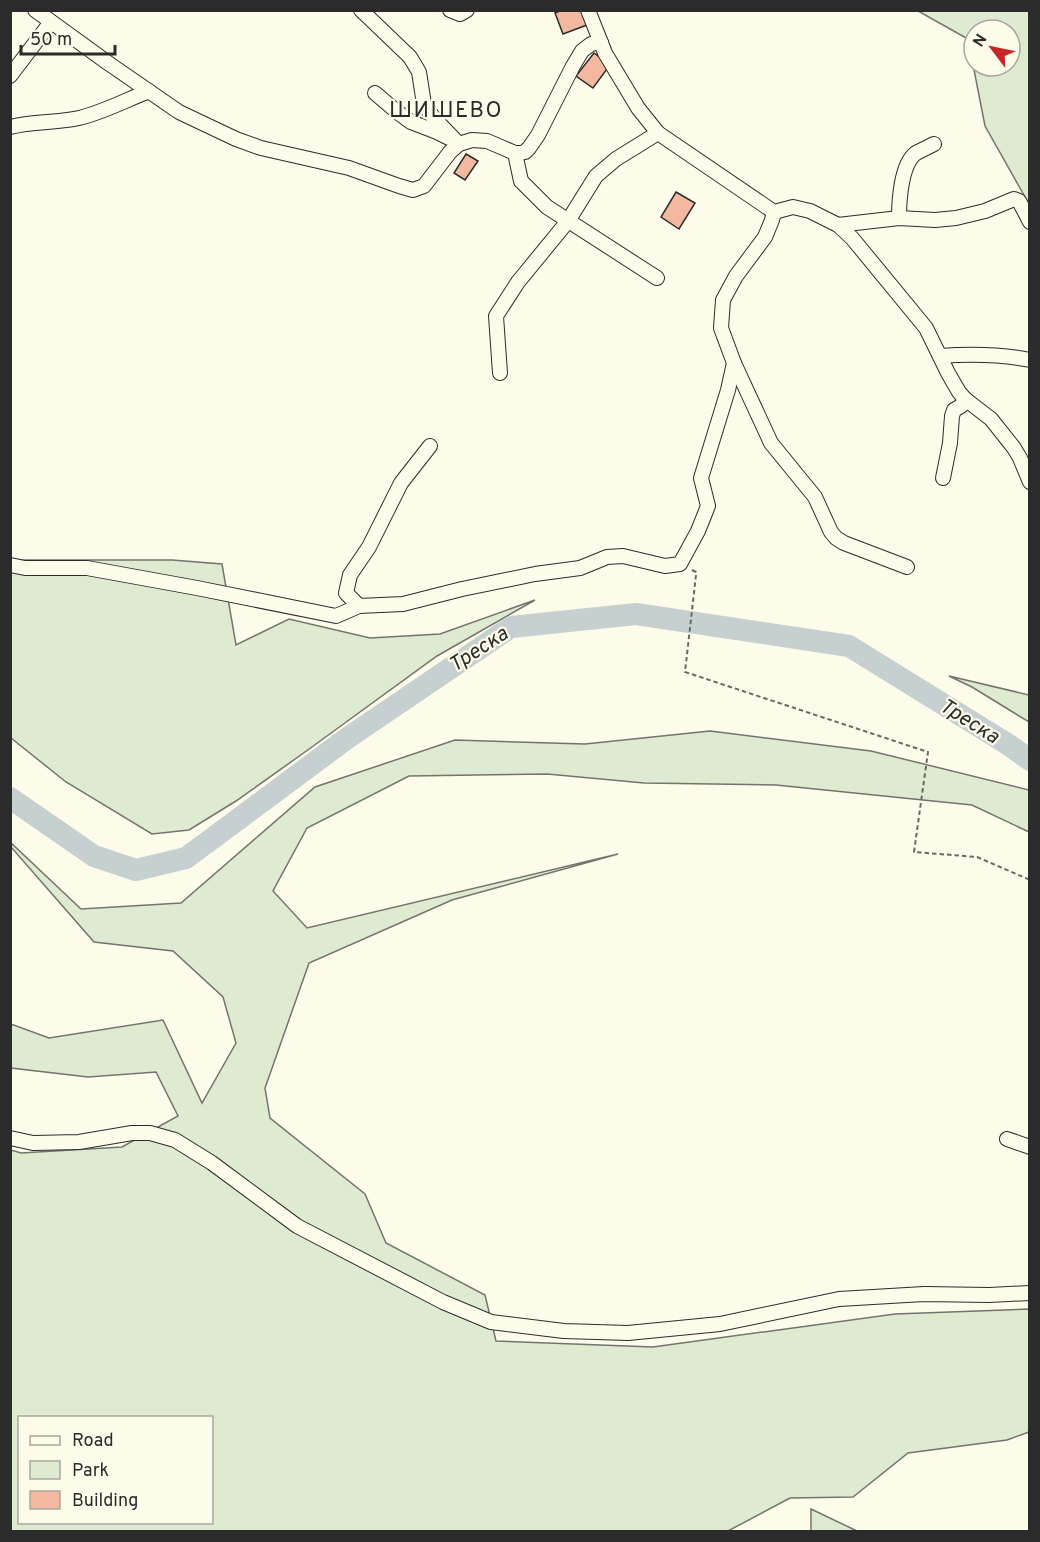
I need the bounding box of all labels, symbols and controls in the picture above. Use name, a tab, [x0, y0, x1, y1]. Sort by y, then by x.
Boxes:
scale bar	[21, 18, 116, 56]
north arrow	[962, 18, 1022, 78]
text: 50 m	[30, 29, 72, 52]
text: N	[969, 31, 993, 51]
district label: ШИШЕВО	[389, 98, 503, 125]
water label: Треска	[444, 621, 514, 679]
water label: Треска	[934, 693, 1004, 751]
legend	[18, 1416, 213, 1524]
text: Road	[72, 1430, 114, 1453]
text: Park	[72, 1460, 109, 1483]
text: Building	[72, 1490, 138, 1513]

